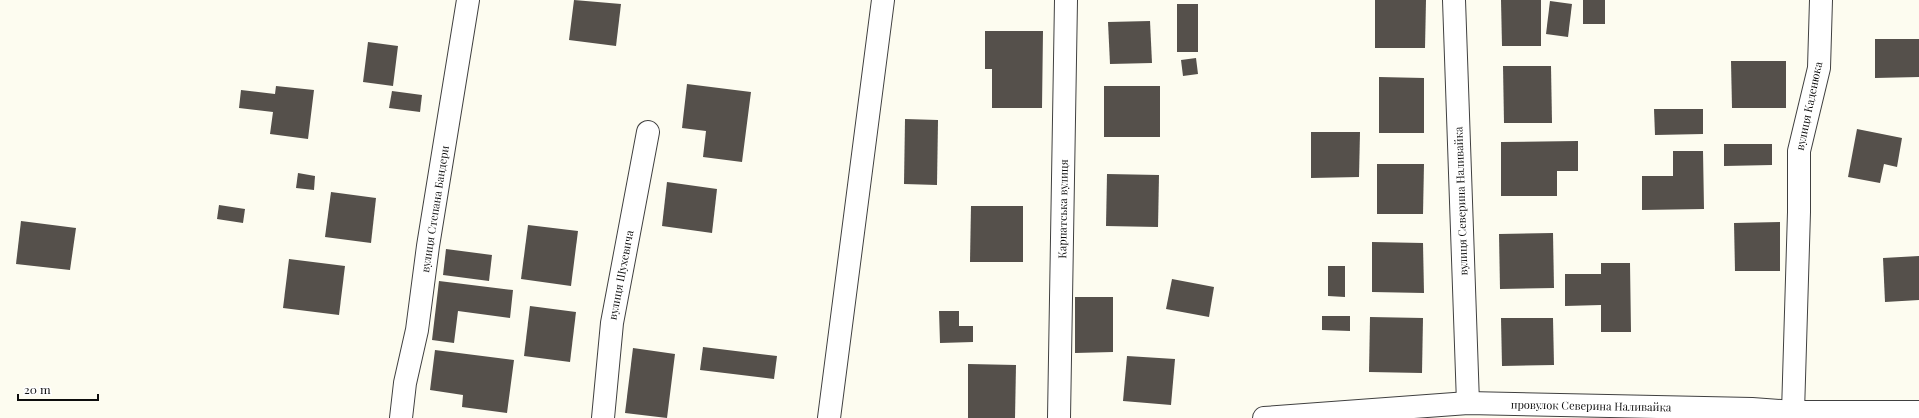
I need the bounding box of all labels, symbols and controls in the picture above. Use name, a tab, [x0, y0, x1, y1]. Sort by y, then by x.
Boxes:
street label: вулиця Каденюка	[1792, 60, 1825, 152]
street label: вулиця Северина Наливайка	[1450, 126, 1471, 276]
street label: вулиця Степана Бандери	[417, 144, 452, 274]
street label: Карпатська вулиця	[1054, 159, 1071, 259]
street label: вулиця Шухевича	[604, 228, 637, 321]
scale bar	[18, 376, 98, 402]
text: 20 m	[24, 381, 51, 397]
street label: провулок Северина Наливайка	[1511, 397, 1672, 414]

